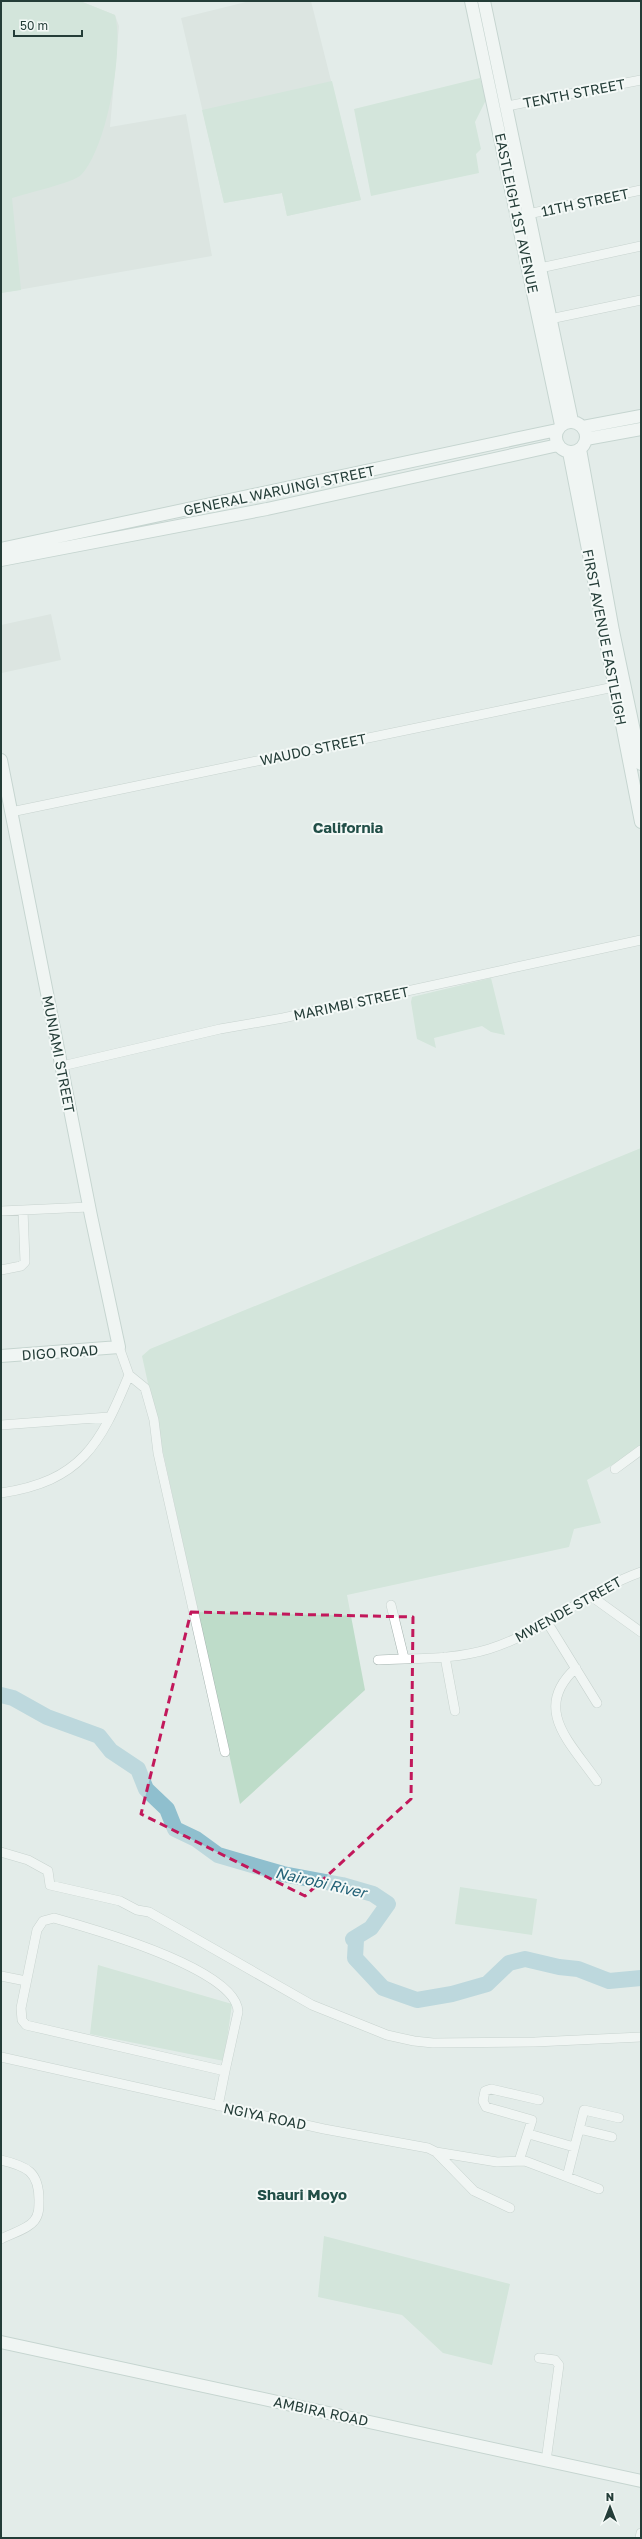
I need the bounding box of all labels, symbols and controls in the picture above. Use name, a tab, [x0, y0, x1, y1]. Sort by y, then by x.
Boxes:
scale bar	[14, 12, 82, 38]
text: 50 m	[20, 18, 48, 33]
street label: TENTH STREET	[522, 75, 627, 111]
street label: EASTLEIGH 1ST AVENUE	[492, 131, 542, 295]
street label: 11TH STREET	[540, 184, 631, 220]
street label: GENERAL WARUINGI STREET	[182, 461, 377, 519]
street label: FIRST AVENUE EASTLEIGH	[580, 548, 630, 726]
street label: WAUDO STREET	[258, 729, 368, 769]
district label: California	[313, 818, 384, 836]
street label: MARIMBI STREET	[292, 982, 411, 1024]
street label: MUNIAMI STREET	[39, 994, 79, 1115]
street label: DIGO ROAD	[21, 1341, 99, 1363]
street label: MWENDE STREET	[512, 1572, 625, 1645]
water label: Nairobi River	[274, 1863, 370, 1902]
street label: NGIYA ROAD	[222, 2099, 308, 2133]
district label: Shauri Moyo	[257, 2185, 347, 2203]
street label: AMBIRA ROAD	[272, 2393, 370, 2429]
north arrow	[590, 2487, 630, 2527]
text: N	[606, 2490, 614, 2503]

